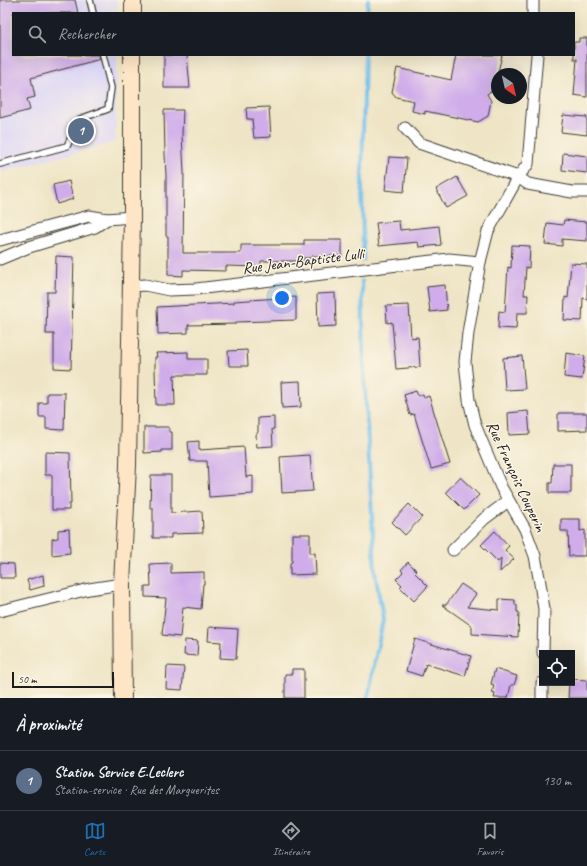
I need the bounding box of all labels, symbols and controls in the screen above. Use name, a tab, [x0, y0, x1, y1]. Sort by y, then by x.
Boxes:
search box	[12, 12, 575, 56]
icon: search	[26, 23, 48, 45]
text: Rechercher	[58, 25, 116, 44]
north arrow	[491, 68, 527, 104]
pin: 1	[68, 116, 94, 146]
street label: Rue Jean-Baptiste Lulli	[241, 243, 367, 278]
your location	[272, 288, 292, 308]
street label: Rue François Couperin	[482, 418, 551, 536]
map controls	[539, 650, 575, 686]
button: locate	[539, 650, 575, 686]
scale bar	[12, 670, 114, 689]
text: 50 m	[18, 672, 37, 686]
text: À proximité	[16, 714, 81, 735]
text: Station Service E.Leclerc	[54, 763, 183, 782]
text: 1	[26, 773, 32, 789]
text: 130 m	[543, 773, 571, 789]
text: Station-service · Rue des Marguerites	[54, 782, 219, 798]
tab: Carte	[84, 820, 106, 858]
tab: Itinéraire	[273, 820, 310, 858]
tab: Favoris	[477, 820, 503, 858]

